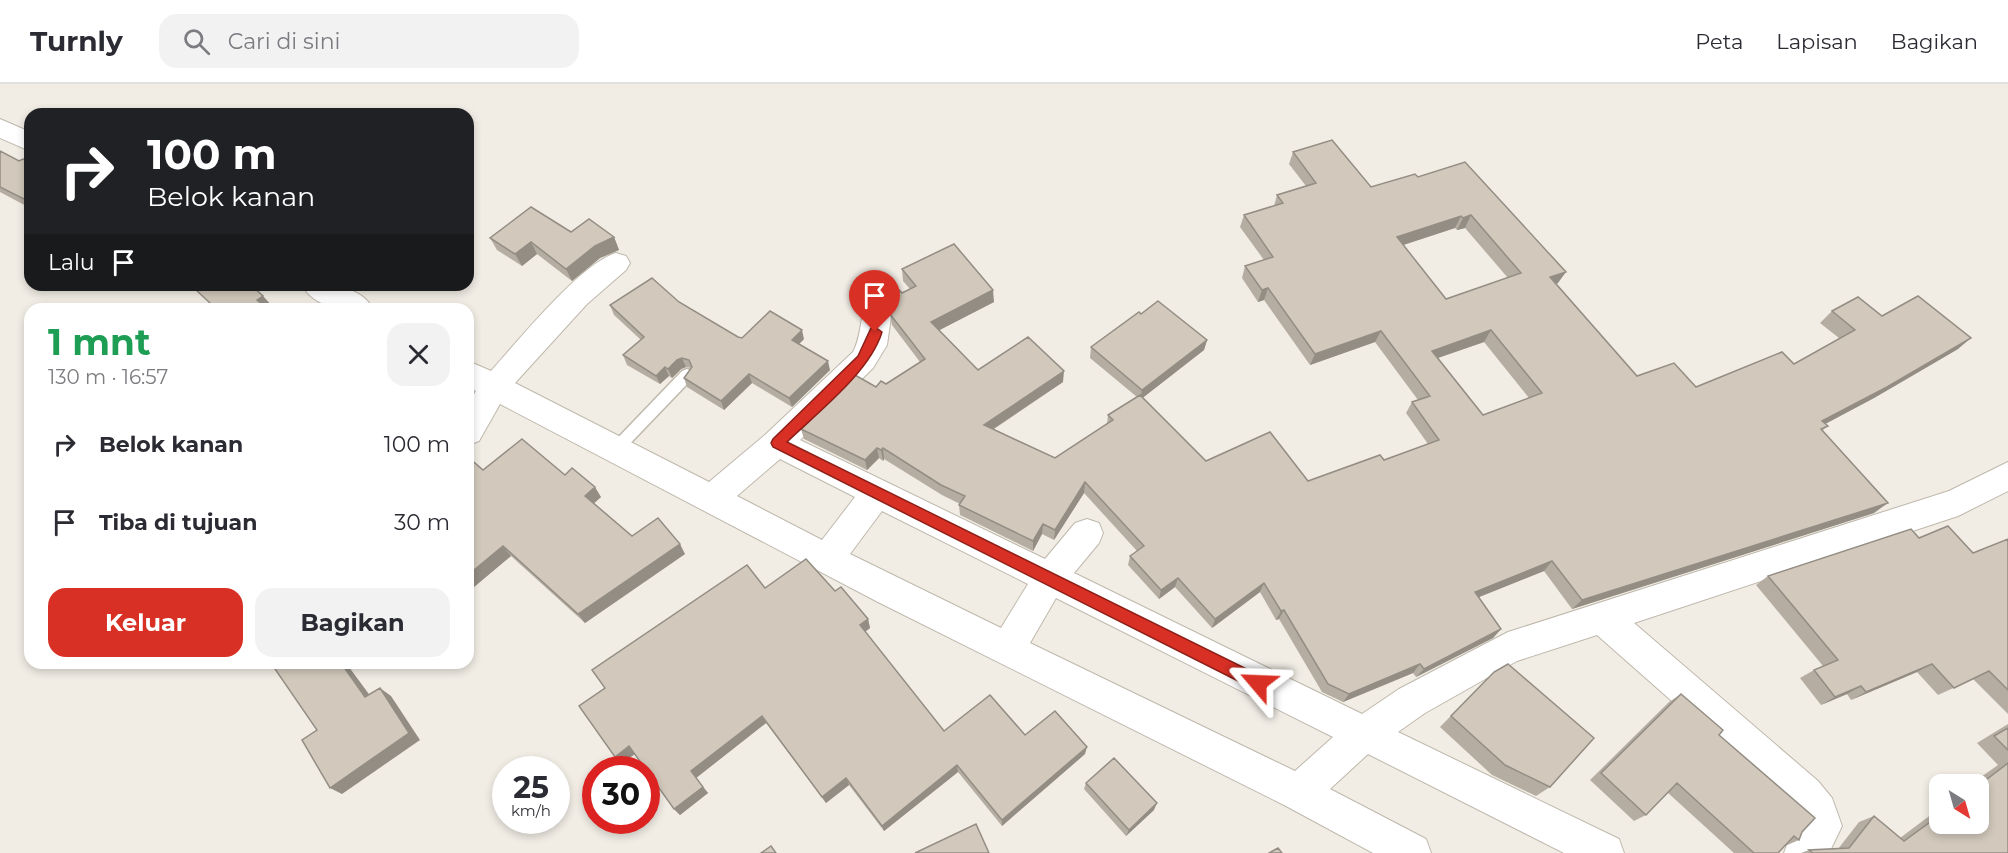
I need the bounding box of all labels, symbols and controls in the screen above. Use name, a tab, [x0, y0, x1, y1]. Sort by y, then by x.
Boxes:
search box	[159, 14, 579, 68]
text: Turnly	[30, 24, 123, 58]
icon: search	[180, 25, 213, 58]
text: Cari di sini	[228, 28, 341, 55]
text: Peta	[1695, 29, 1743, 54]
text: Lapisan	[1776, 29, 1858, 54]
text: Bagikan	[1891, 29, 1978, 54]
text: 100 m	[147, 128, 276, 180]
icon: right	[48, 132, 126, 210]
text: Belok kanan	[147, 180, 315, 213]
icon: arrive	[107, 246, 140, 279]
text: Lalu	[48, 249, 95, 276]
pin	[849, 270, 900, 332]
icon: arrive	[858, 279, 891, 312]
text: 1 mnt	[48, 320, 151, 364]
button: close	[387, 323, 450, 386]
text: 130 m · 16:57	[48, 365, 168, 389]
icon: right	[48, 428, 81, 461]
text: Belok kanan	[99, 431, 243, 458]
text: 100 m	[384, 431, 450, 458]
icon: arrive	[48, 506, 81, 539]
text: Tiba di tujuan	[99, 509, 257, 536]
text: 30 m	[394, 509, 450, 536]
button: Keluar	[48, 588, 243, 657]
button: Bagikan	[255, 588, 450, 657]
position arrow	[1226, 651, 1290, 715]
speed limit sign: 30	[582, 756, 660, 834]
text: 25	[513, 769, 549, 806]
north arrow	[1929, 774, 1989, 834]
map controls	[1929, 774, 1989, 834]
text: km/h	[511, 801, 551, 820]

